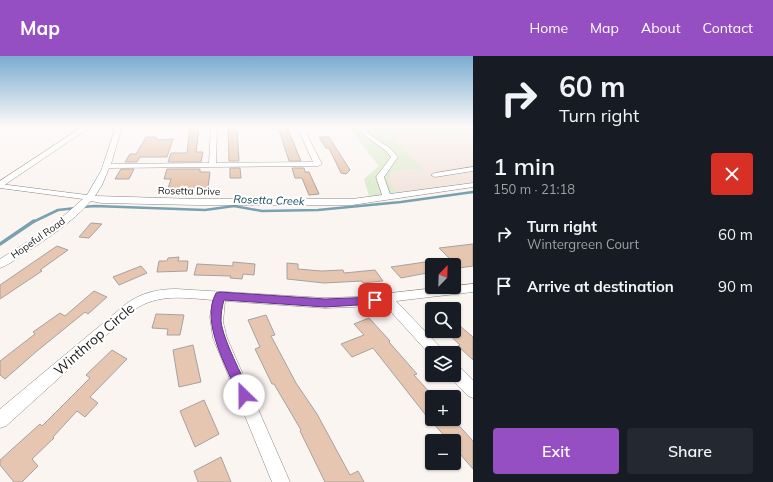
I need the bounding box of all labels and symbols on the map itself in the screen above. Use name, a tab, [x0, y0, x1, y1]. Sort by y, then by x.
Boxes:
street label: Rosetta Drive	[158, 184, 220, 198]
water label: Rosetta Creek	[233, 192, 305, 208]
street label: Hopeful Road	[8, 214, 68, 262]
north arrow	[425, 258, 461, 294]
pin	[358, 283, 392, 317]
street label: Winthrop Circle	[50, 299, 138, 379]
position arrow	[223, 374, 265, 416]

